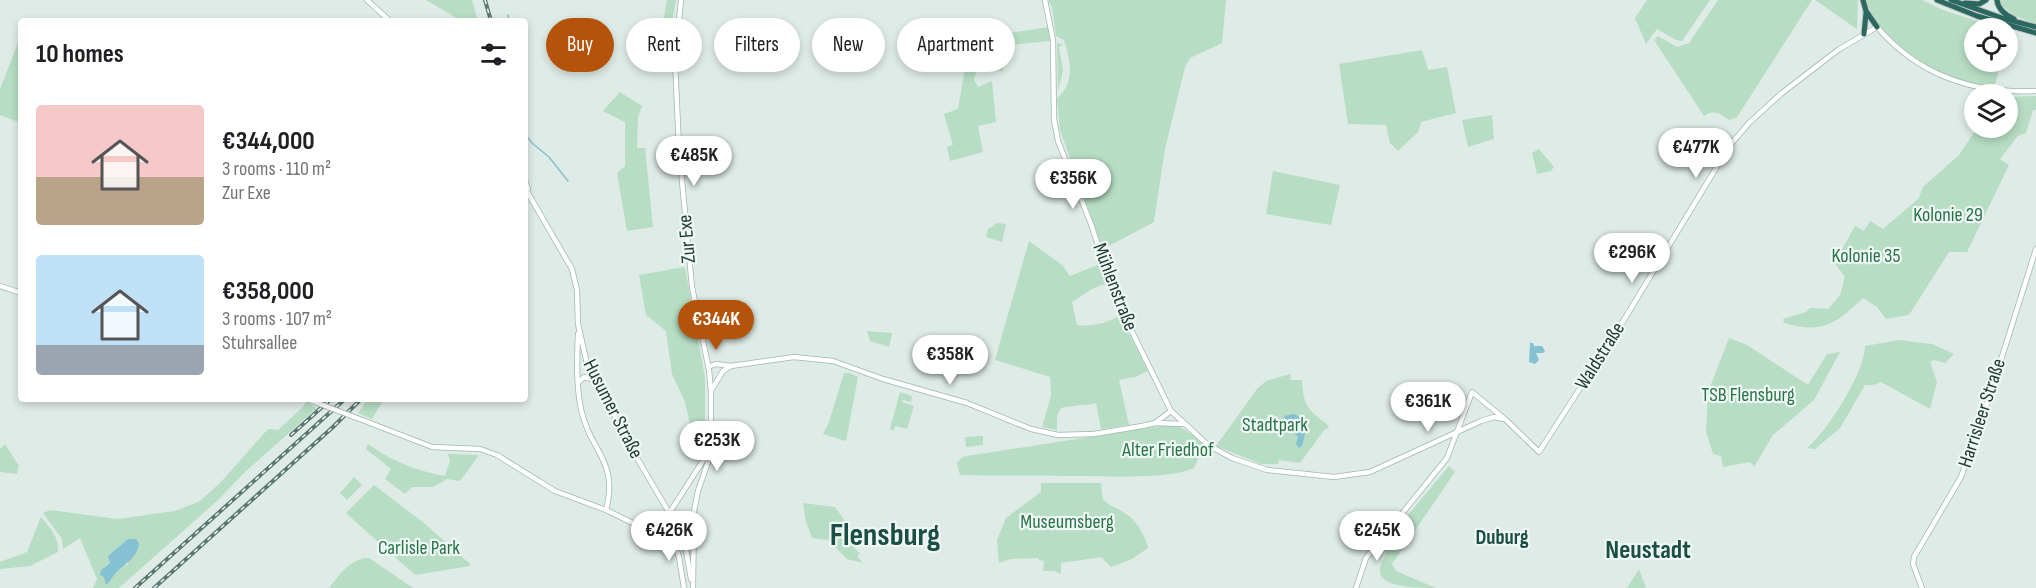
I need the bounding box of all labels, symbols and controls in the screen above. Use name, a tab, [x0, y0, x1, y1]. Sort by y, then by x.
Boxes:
chip: Buy	[546, 18, 614, 72]
chip: Rent	[626, 18, 702, 72]
chip: Filters	[714, 18, 800, 72]
chip: New	[812, 18, 885, 72]
chip: Apartment	[897, 18, 1015, 72]
map controls	[1964, 18, 2018, 138]
button: locate	[1964, 18, 2018, 72]
icon: filters	[477, 38, 510, 71]
text: 10 homes	[36, 39, 124, 70]
button: layers	[1964, 84, 2018, 138]
text: €344,000	[222, 126, 315, 157]
pin: €477K	[1654, 128, 1738, 179]
icon: home	[84, 129, 156, 201]
text: €477K	[1672, 135, 1720, 159]
pin: €485K	[652, 136, 736, 187]
text: €485K	[670, 143, 718, 167]
text: 3 rooms · 110 m²	[222, 157, 331, 181]
pin: €356K	[1031, 159, 1115, 210]
text: €356K	[1049, 166, 1097, 190]
text: Zur Exe	[222, 181, 271, 205]
park label: Kolonie 29	[1913, 203, 1983, 227]
street label: Zur Exe	[673, 214, 701, 264]
pin: €296K	[1590, 233, 1674, 284]
street label: Mühlenstraße	[1087, 240, 1143, 334]
text: €296K	[1608, 240, 1656, 264]
park label: Kolonie 35	[1832, 244, 1900, 268]
text: €358,000	[222, 276, 314, 307]
icon: home	[84, 279, 156, 351]
pin: €344K	[674, 300, 758, 351]
text: 3 rooms · 107 m²	[222, 307, 332, 331]
text: €344K	[692, 307, 740, 331]
street label: Waldstraße	[1570, 318, 1630, 394]
text: Stuhrsallee	[222, 331, 297, 355]
pin: €358K	[908, 335, 992, 386]
text: €358K	[926, 342, 974, 366]
street label: Husumer Straße	[578, 355, 648, 463]
street label: Harrisleer Straße	[1953, 355, 2011, 471]
pin: €361K	[1386, 382, 1470, 433]
park label: TSB Flensburg	[1701, 383, 1795, 407]
text: €361K	[1405, 389, 1451, 413]
park label: Stadtpark	[1242, 413, 1308, 437]
pin: €253K	[675, 421, 759, 472]
text: €253K	[694, 428, 740, 452]
park label: Alter Friedhof	[1121, 438, 1214, 462]
park label: Museumsberg	[1020, 510, 1114, 534]
pin: €426K	[627, 511, 711, 562]
pin: €245K	[1335, 511, 1419, 562]
district label: Flensburg	[830, 516, 940, 555]
text: €426K	[645, 518, 693, 542]
text: €245K	[1353, 518, 1401, 542]
district label: Duburg	[1475, 525, 1529, 550]
district label: Neustadt	[1605, 535, 1691, 566]
park label: Carlisle Park	[378, 536, 460, 560]

